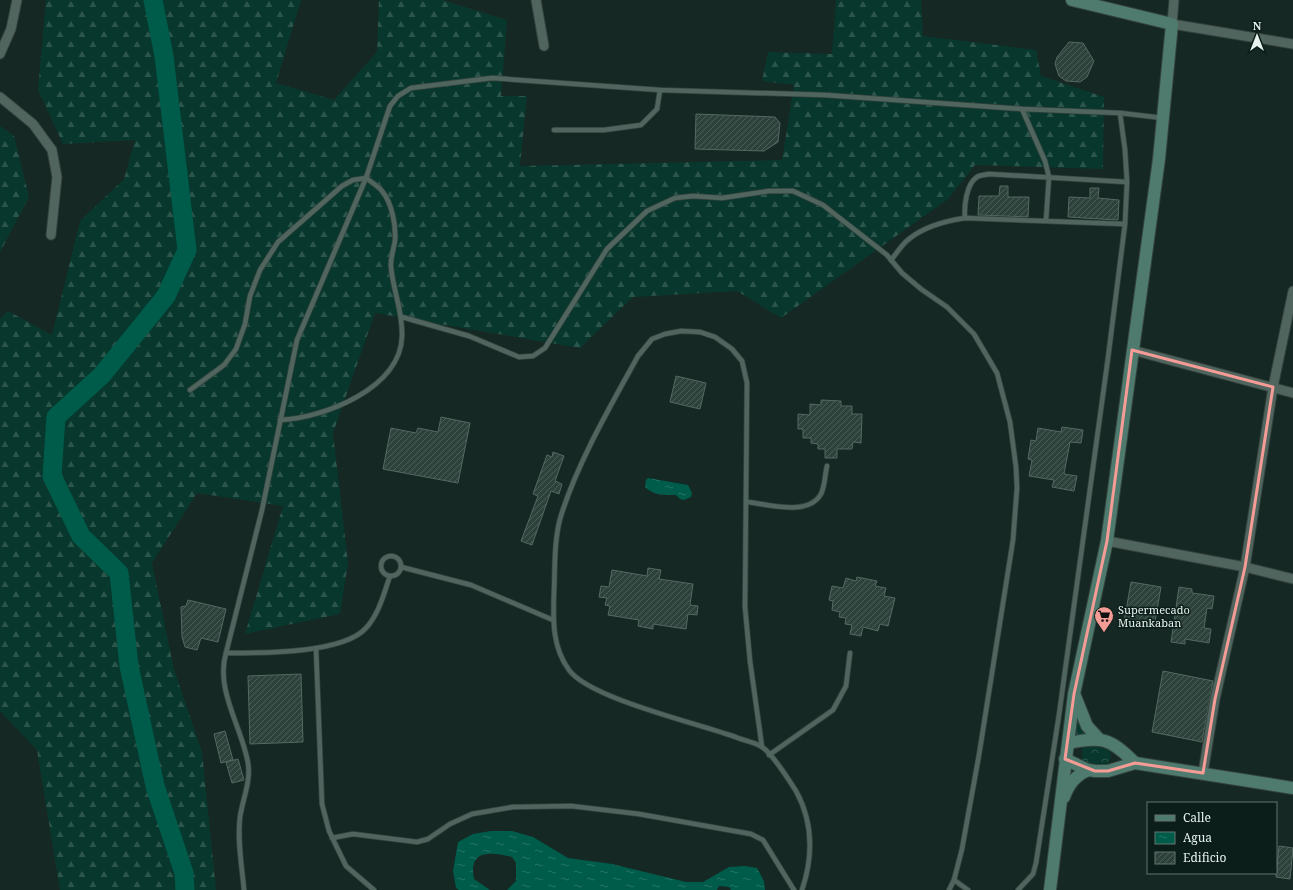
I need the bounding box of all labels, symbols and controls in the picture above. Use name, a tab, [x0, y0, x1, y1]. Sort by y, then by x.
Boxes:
north arrow	[1237, 16, 1277, 56]
text: N	[1253, 18, 1262, 33]
place label: Supermecado Muankaban	[1118, 602, 1190, 630]
supermarket icon: Supermecado Muankaban	[1093, 605, 1115, 633]
legend	[1147, 802, 1277, 874]
text: Calle	[1183, 809, 1211, 826]
text: Agua	[1183, 829, 1212, 846]
text: Edificio	[1183, 849, 1226, 866]

